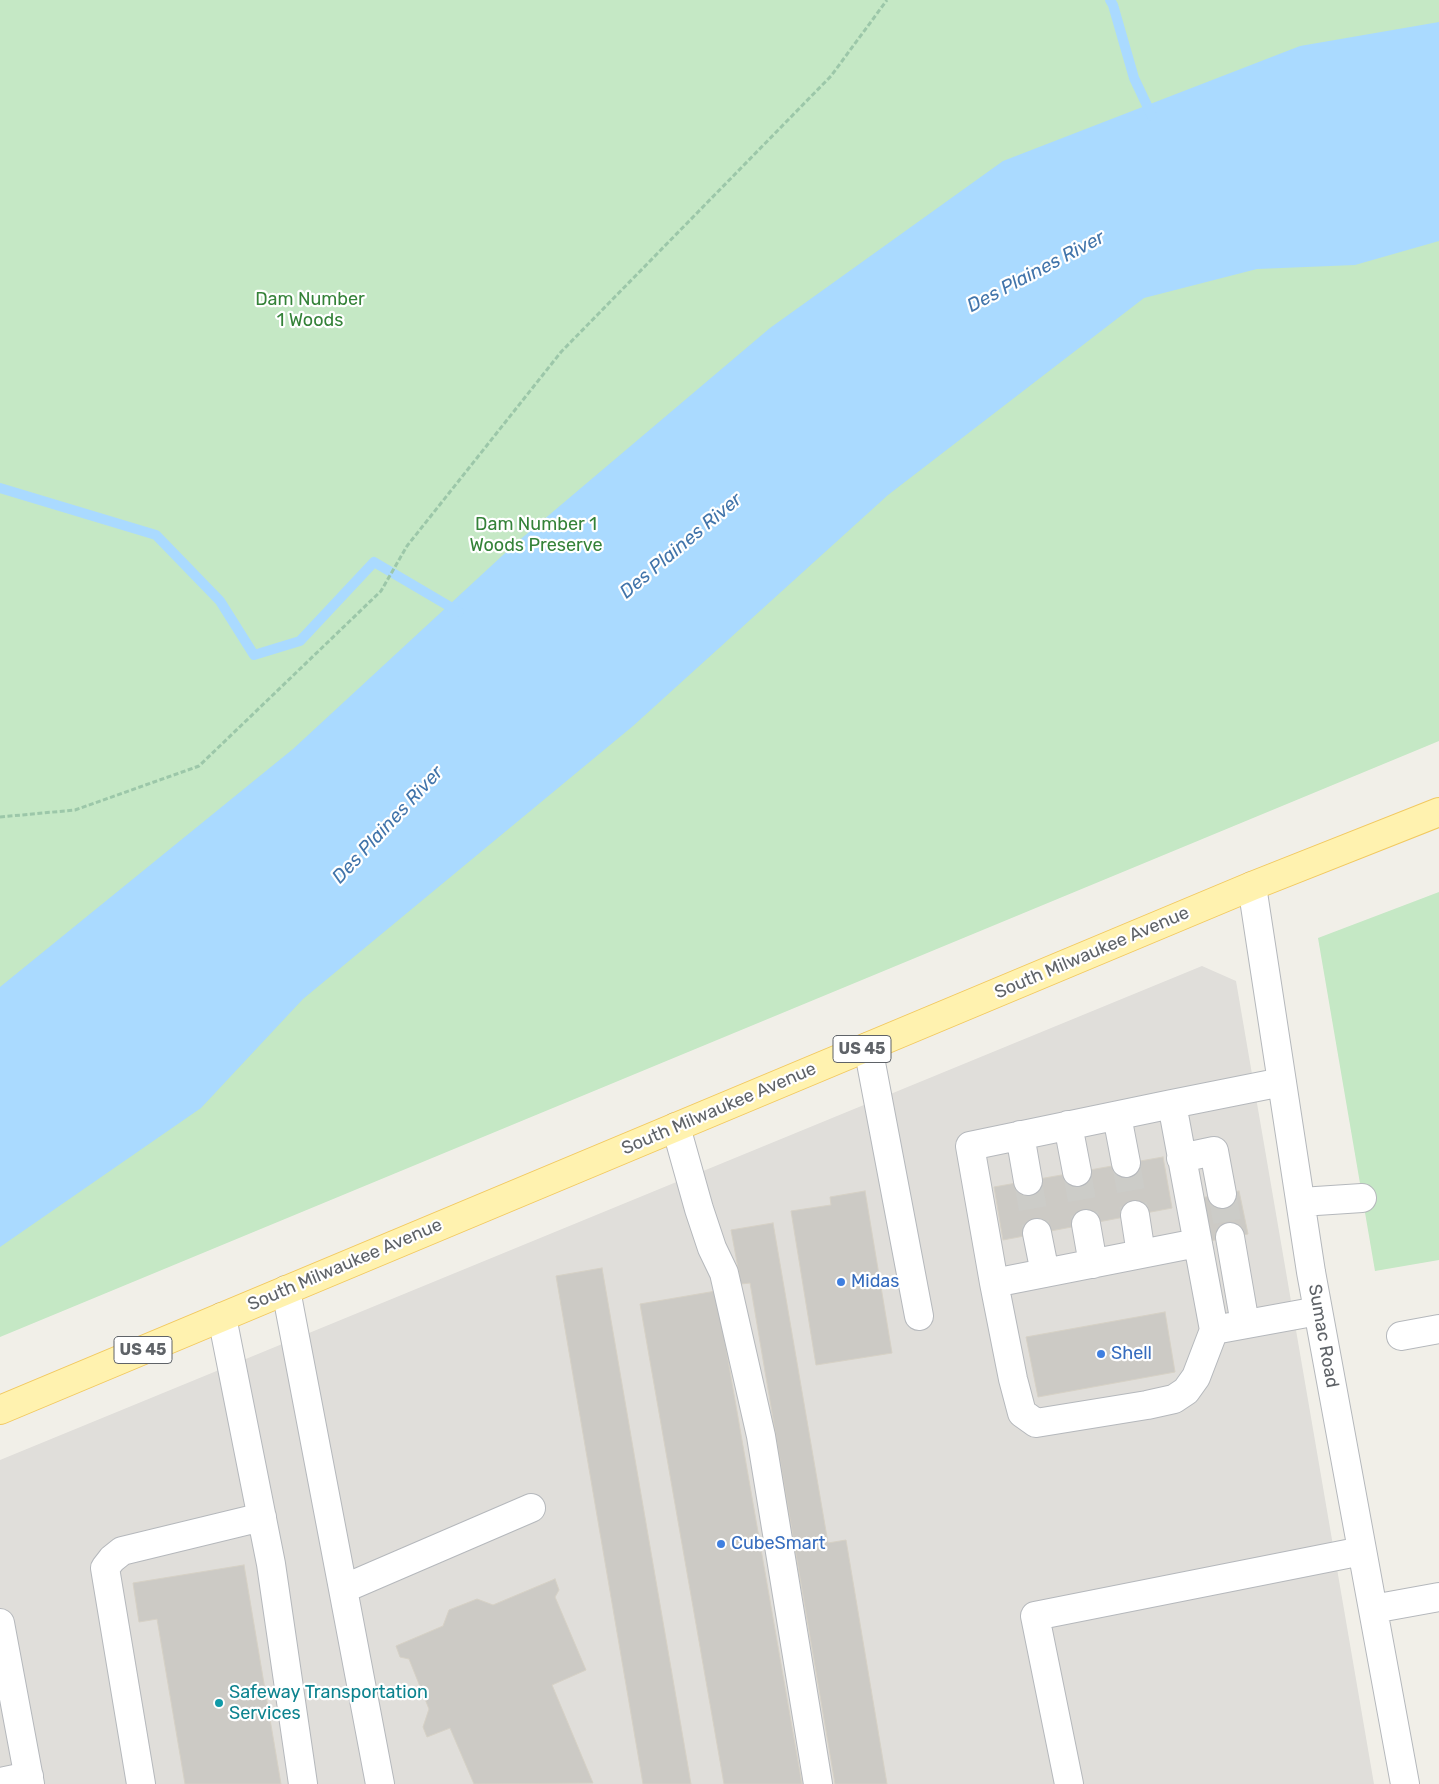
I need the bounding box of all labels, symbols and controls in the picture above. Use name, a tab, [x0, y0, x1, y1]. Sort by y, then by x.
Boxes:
water label: Des Plaines River	[963, 226, 1109, 318]
park label: Dam Number 1 Woods	[255, 289, 365, 332]
water label: Des Plaines River	[615, 488, 747, 604]
park label: Dam Number 1 Woods Preserve	[469, 514, 603, 556]
water label: Des Plaines River	[328, 762, 448, 888]
street label: South Milwaukee Avenue	[991, 902, 1193, 1004]
road number: US 45	[833, 1036, 891, 1062]
street label: South Milwaukee Avenue	[618, 1058, 820, 1160]
street label: South Milwaukee Avenue	[244, 1214, 446, 1316]
place label: Midas	[851, 1271, 899, 1293]
marker: Midas	[835, 1276, 847, 1288]
street label: Sumac Road	[1303, 1282, 1343, 1390]
road number: US 45	[114, 1336, 172, 1364]
place label: Shell	[1111, 1343, 1152, 1365]
marker: Shell	[1095, 1348, 1107, 1360]
place label: CubeSmart	[731, 1533, 826, 1555]
marker: CubeSmart	[715, 1538, 727, 1550]
place label: Safeway Transportation Services	[229, 1682, 428, 1725]
marker: Safeway Transportation Services	[213, 1697, 225, 1709]

